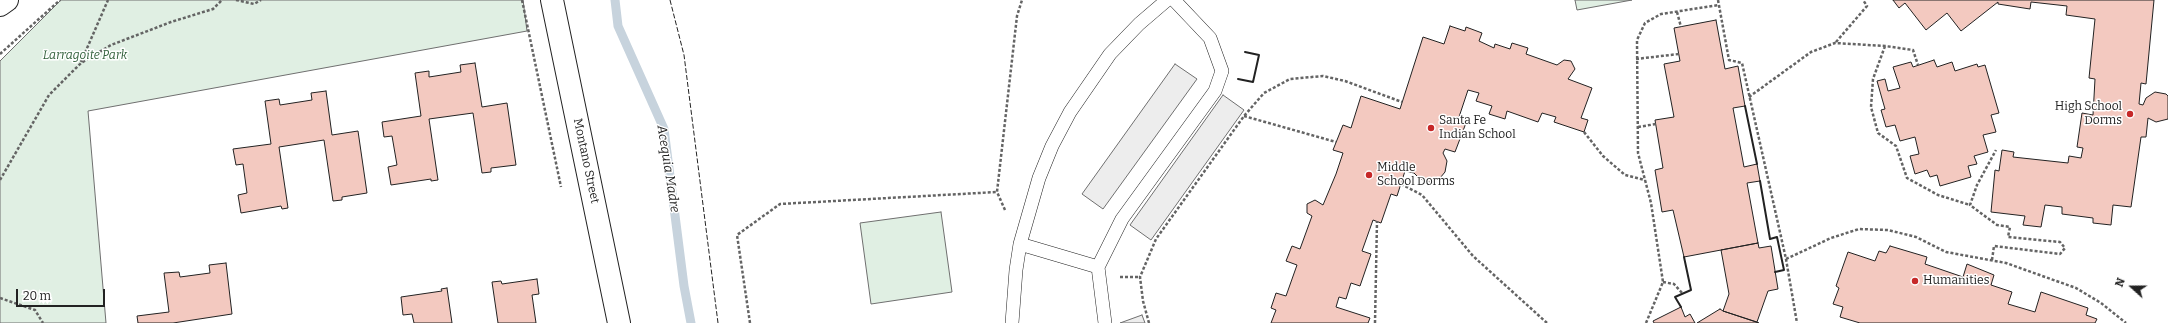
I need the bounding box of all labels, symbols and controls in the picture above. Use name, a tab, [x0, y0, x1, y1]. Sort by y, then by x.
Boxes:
park label: Larragoite Park	[43, 49, 127, 63]
place label: High School Dorms	[2055, 100, 2122, 128]
marker: High School Dorms	[2125, 109, 2135, 119]
place label: Santa Fe Indian School	[1439, 114, 1516, 142]
street label: Montano Street	[570, 117, 602, 205]
marker: Santa Fe Indian School	[1426, 123, 1436, 133]
water label: Acequia Madre	[653, 124, 683, 214]
place label: Middle School Dorms	[1377, 161, 1455, 189]
marker: Middle School Dorms	[1364, 170, 1374, 180]
north arrow	[2112, 267, 2152, 307]
place label: Humanities	[1923, 274, 1989, 288]
marker: Humanities	[1910, 276, 1920, 286]
text: N	[2113, 276, 2128, 289]
scale bar	[18, 281, 107, 307]
text: 20 m	[23, 289, 51, 303]

